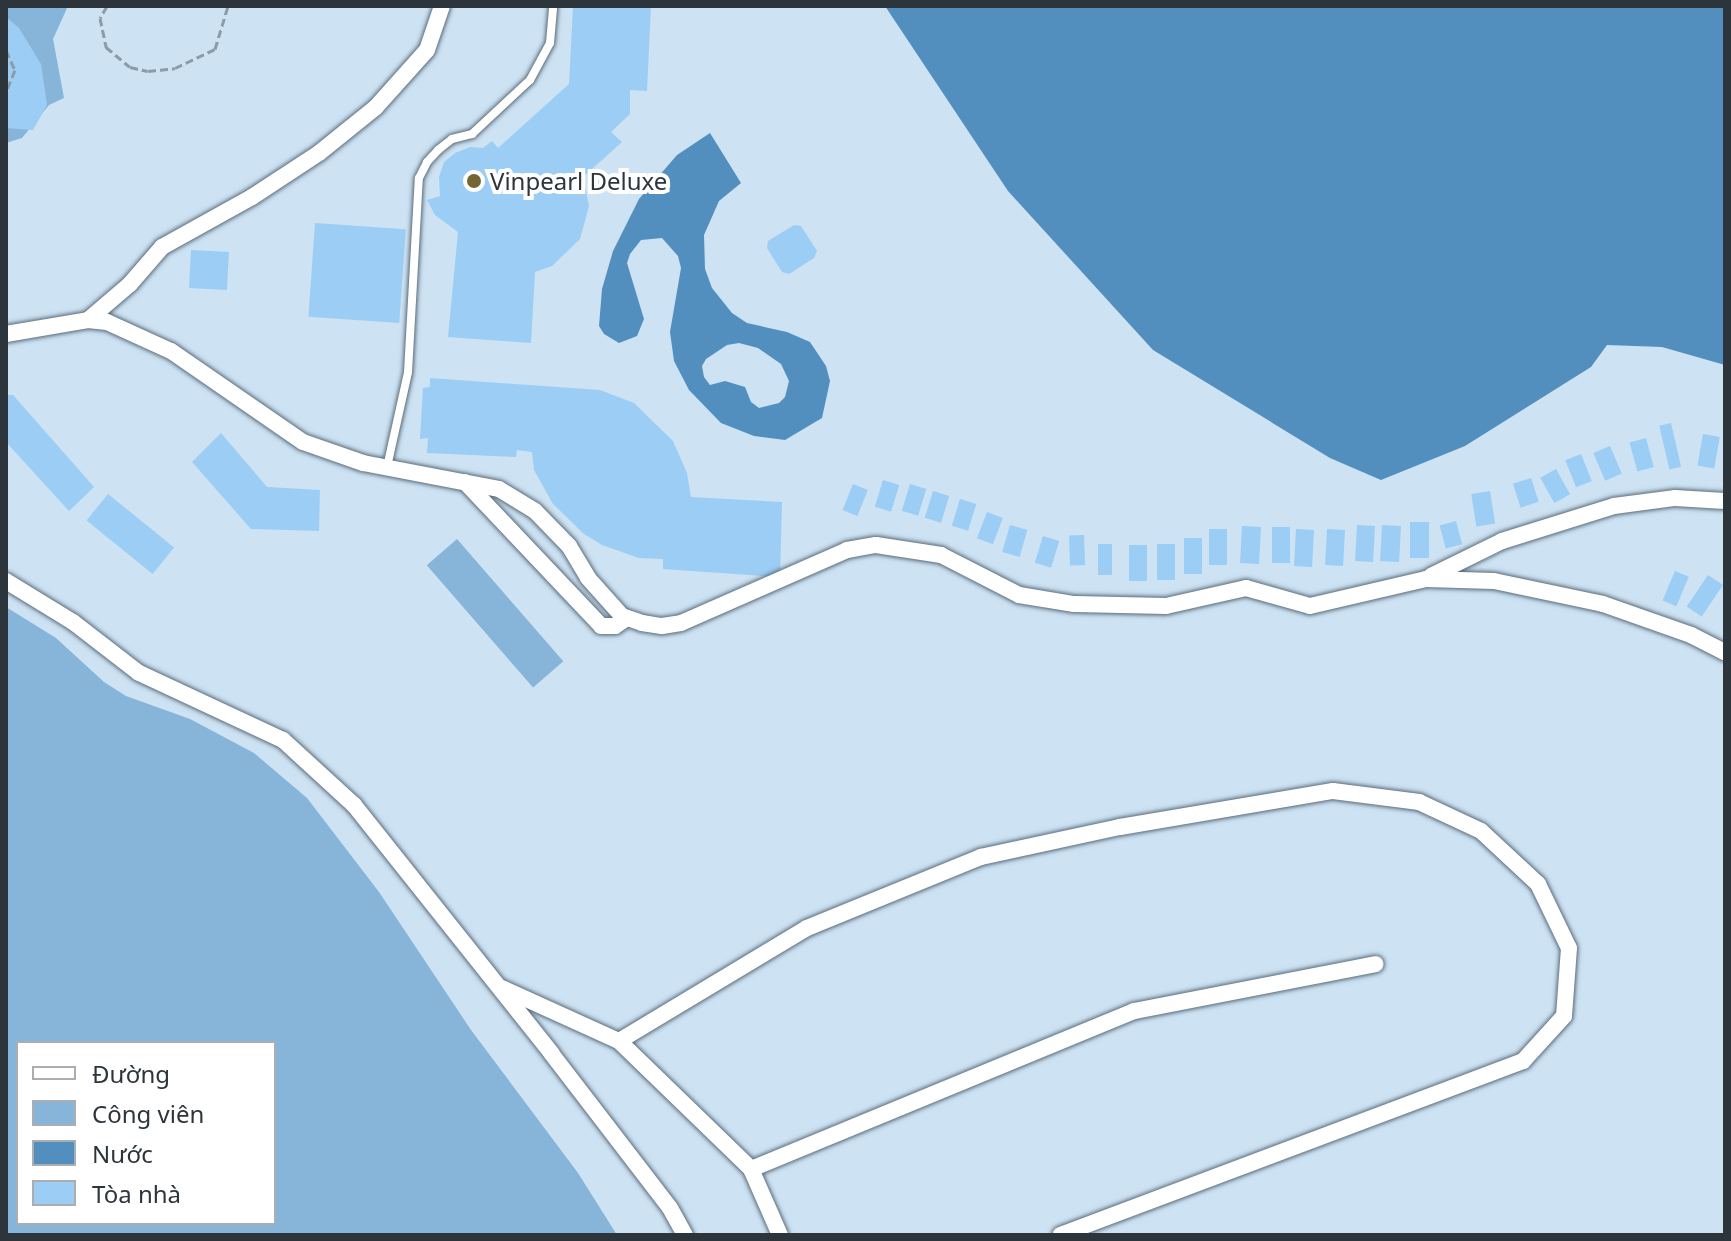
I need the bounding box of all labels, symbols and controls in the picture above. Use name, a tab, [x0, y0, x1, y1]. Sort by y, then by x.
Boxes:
place label: Vinpearl Deluxe	[490, 167, 667, 195]
marker: Vinpearl Deluxe	[465, 172, 483, 190]
legend	[16, 1041, 276, 1225]
text: Đường	[92, 1057, 170, 1090]
text: Công viên	[92, 1097, 204, 1130]
text: Nước	[92, 1137, 153, 1170]
text: Tòa nhà	[92, 1177, 181, 1210]

